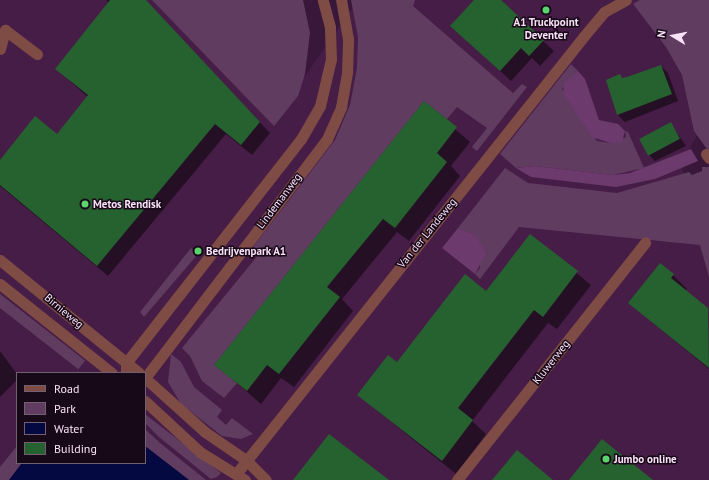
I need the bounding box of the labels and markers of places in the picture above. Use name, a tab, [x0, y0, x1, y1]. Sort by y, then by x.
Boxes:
marker: A1 Truckpoint Deventer	[541, 5, 551, 15]
place label: A1 Truckpoint Deventer	[513, 16, 579, 42]
place label: Metos Rendisk	[93, 197, 161, 211]
marker: Metos Rendisk	[80, 199, 90, 209]
place label: Bedrijvenpark A1	[206, 244, 287, 258]
marker: Bedrijvenpark A1	[193, 246, 203, 256]
place label: Jumbo online	[614, 452, 677, 466]
marker: Jumbo online	[601, 454, 611, 464]

